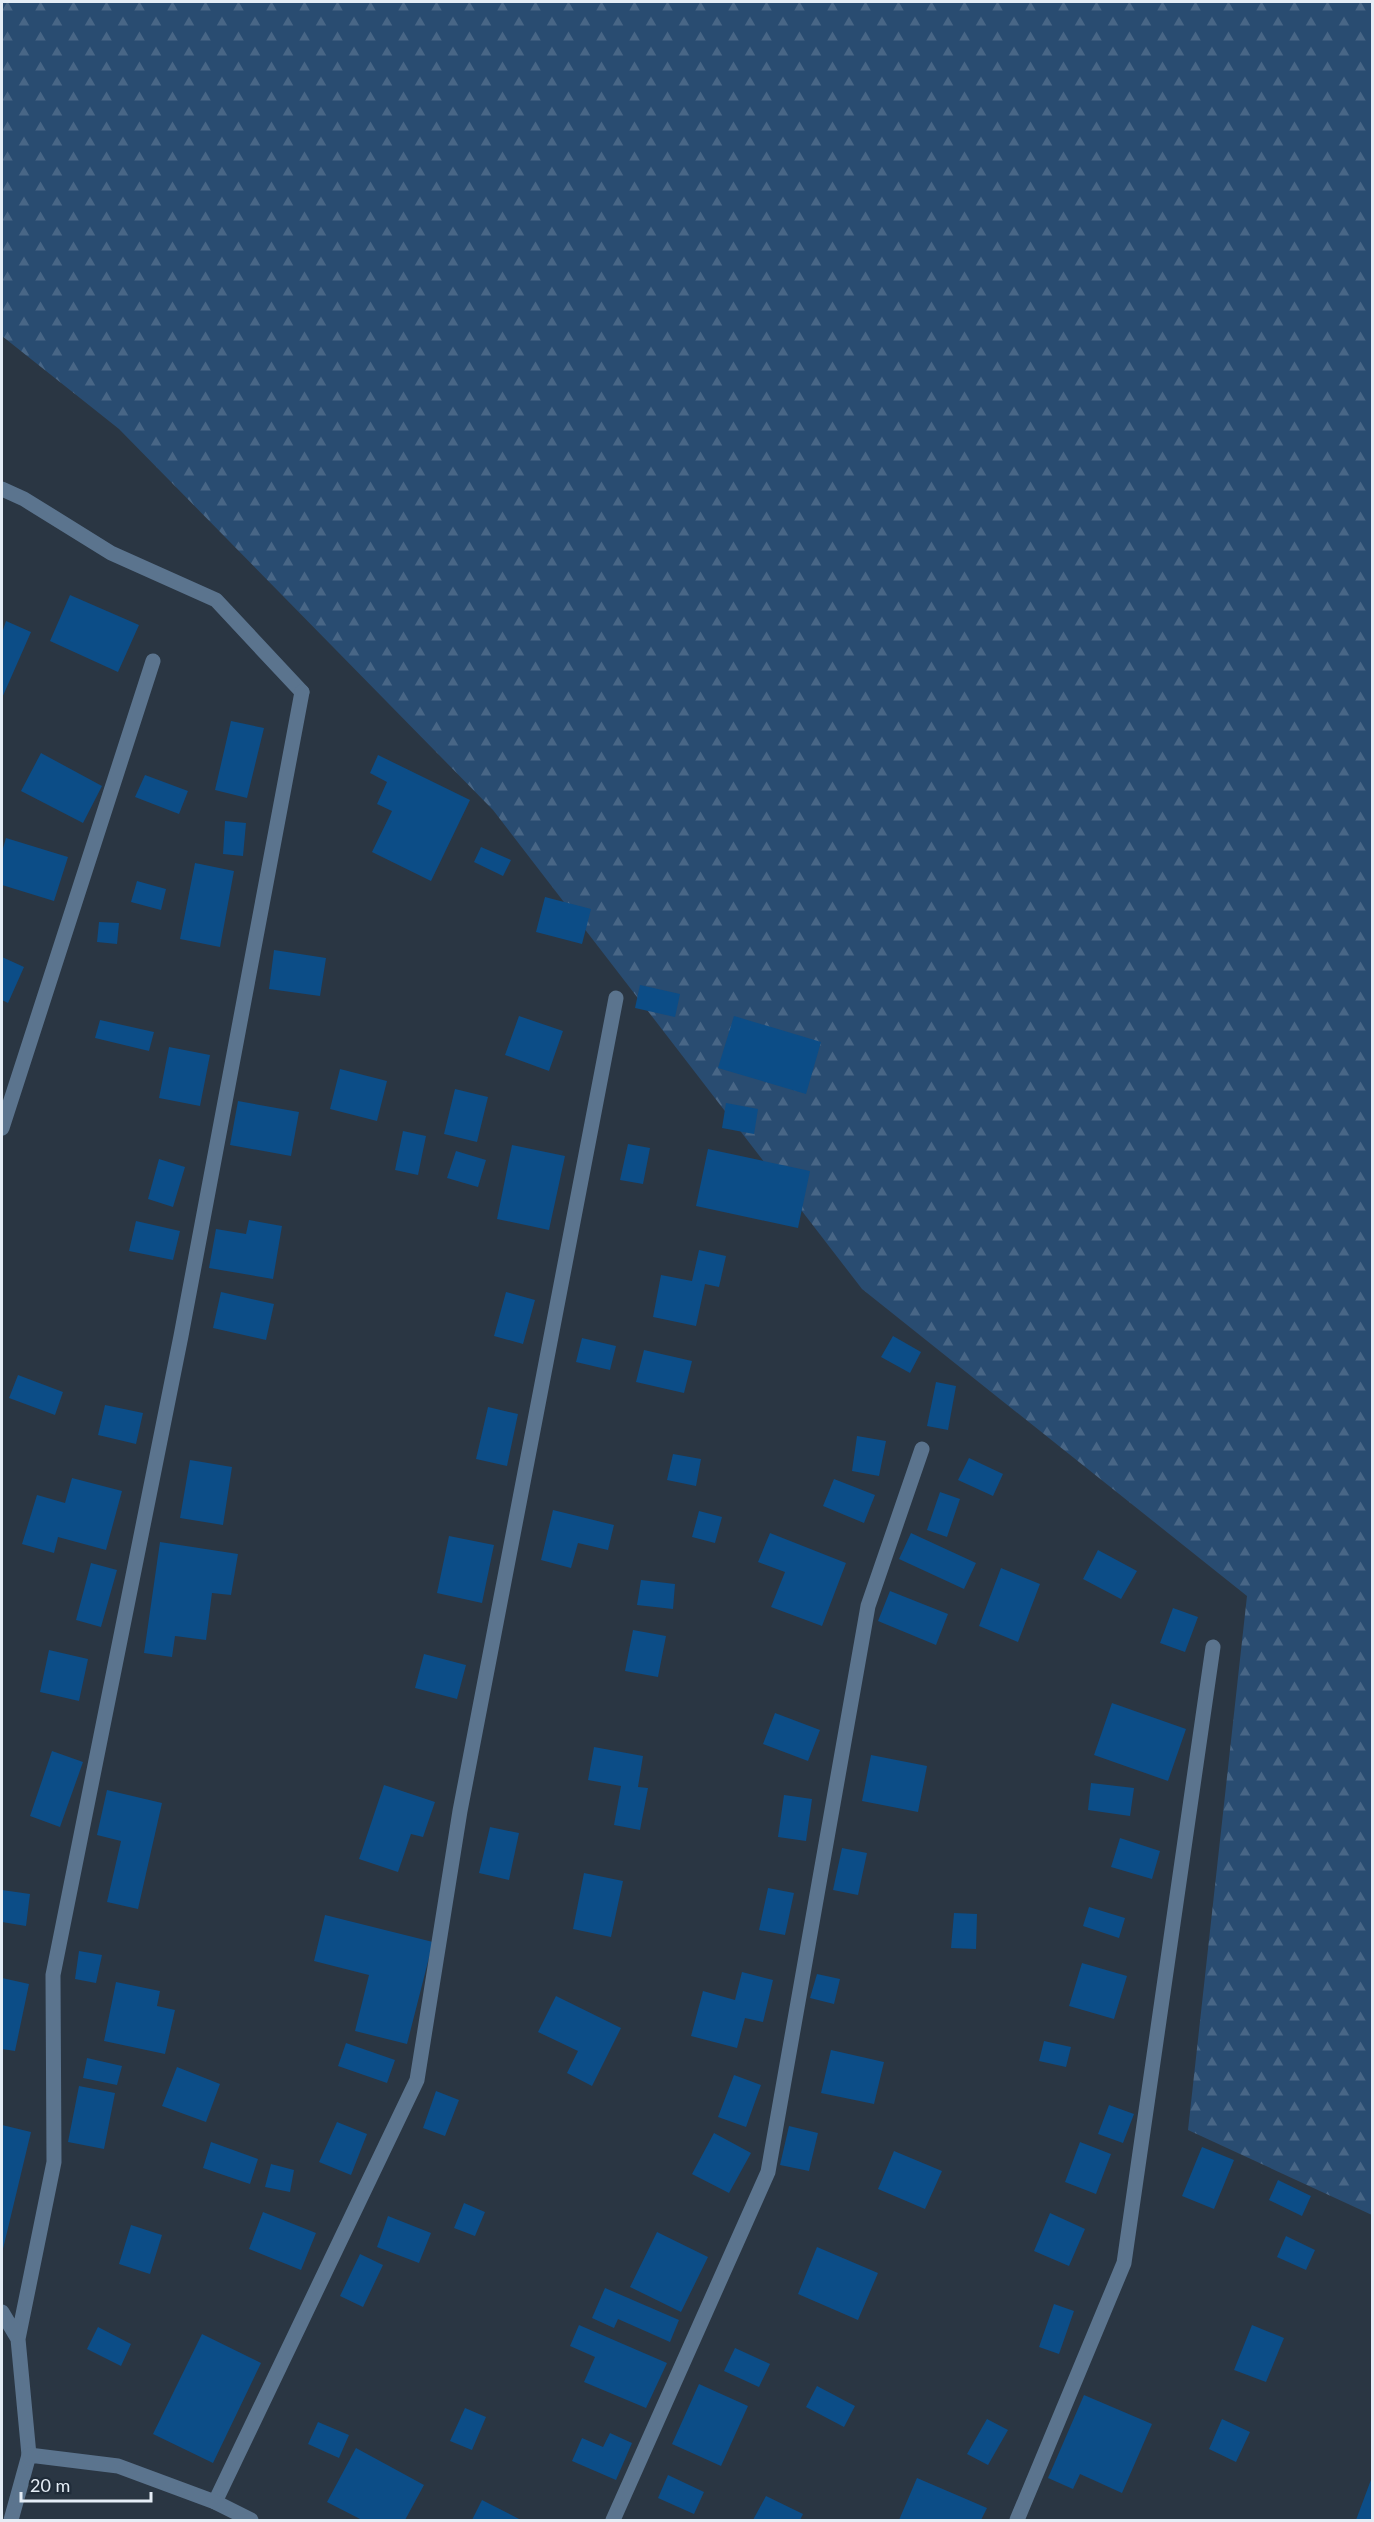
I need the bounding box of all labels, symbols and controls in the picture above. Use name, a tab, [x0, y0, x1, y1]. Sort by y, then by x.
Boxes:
scale bar	[21, 2465, 152, 2503]
text: 20 m	[30, 2474, 70, 2496]

